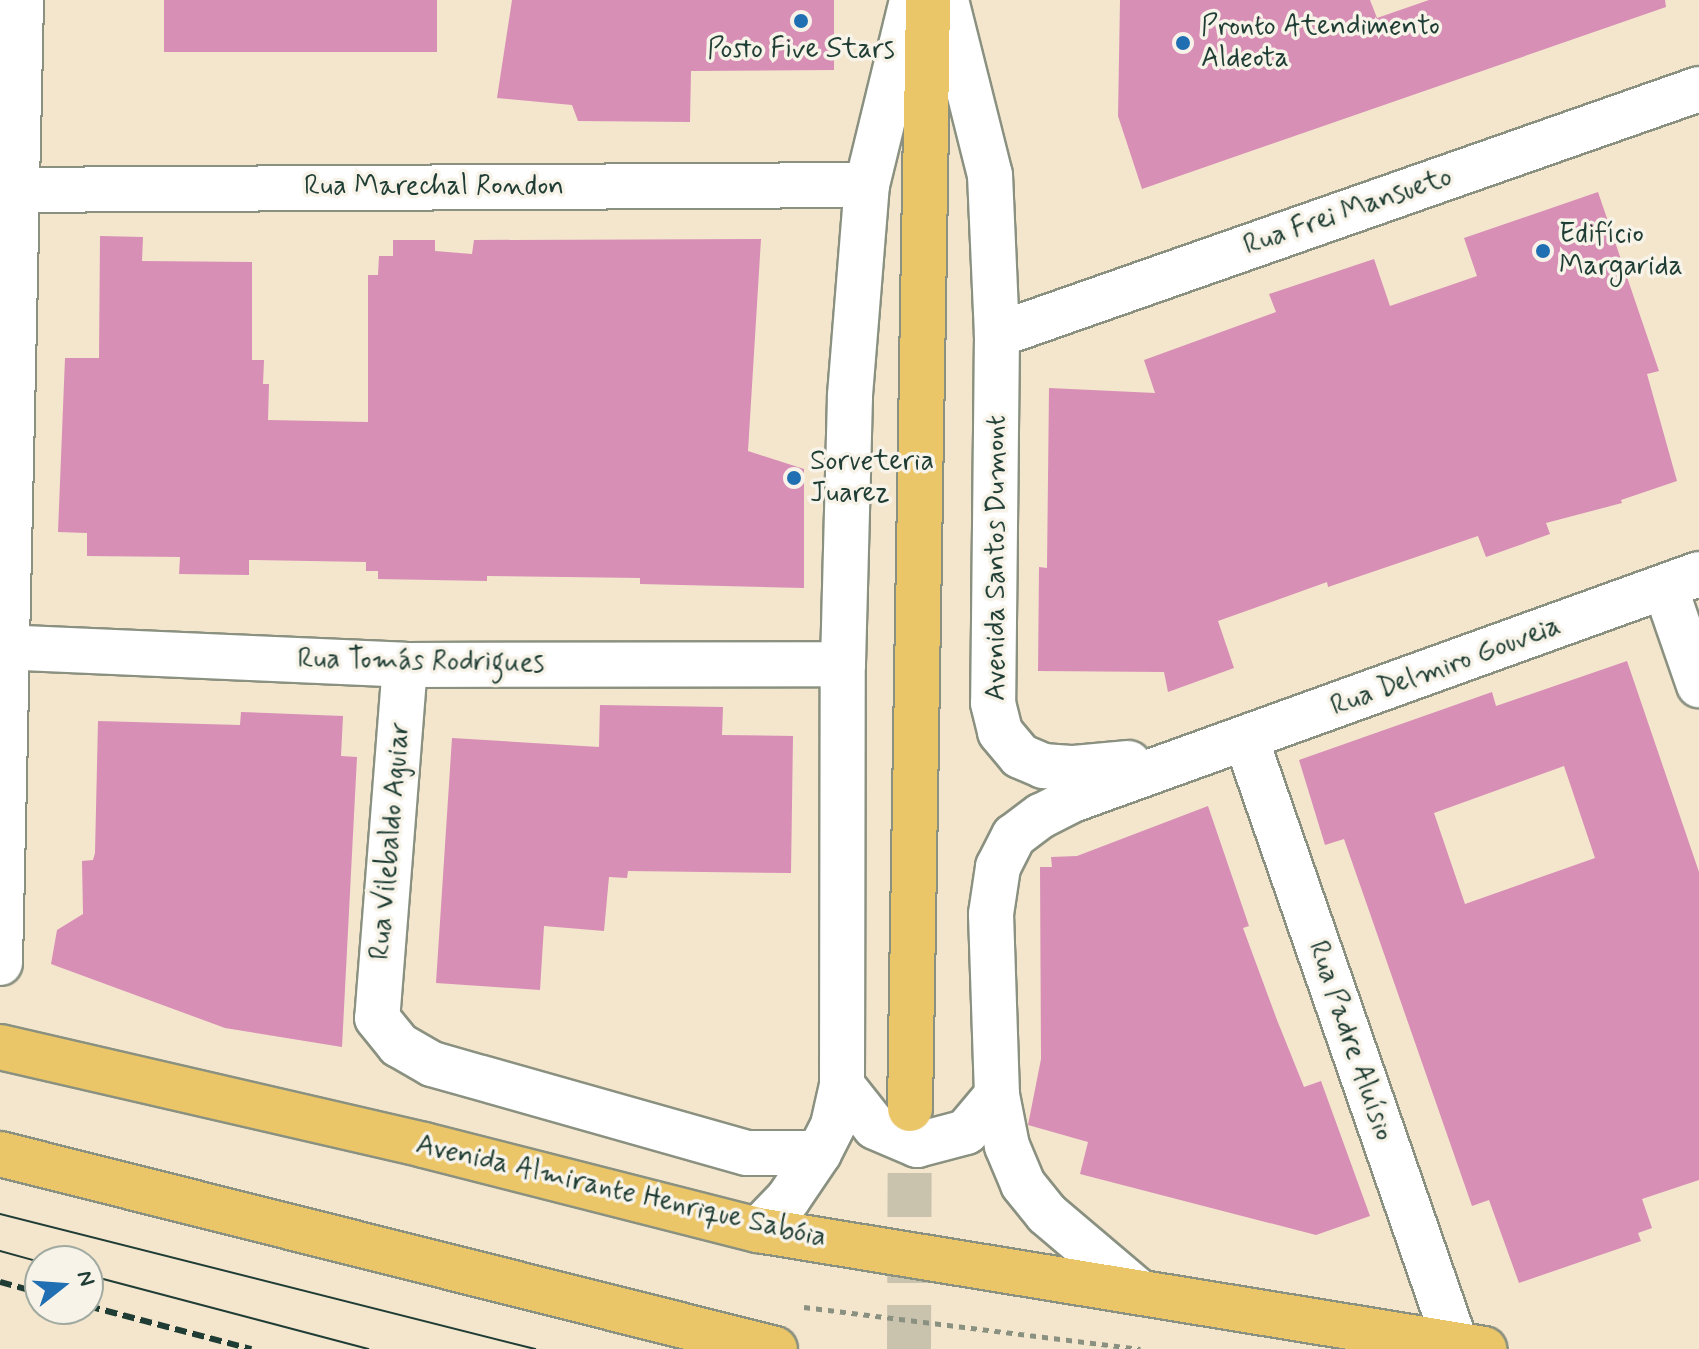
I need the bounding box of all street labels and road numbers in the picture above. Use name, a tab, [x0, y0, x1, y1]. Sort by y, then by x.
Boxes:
street label: Rua Frei Mansueto	[1239, 161, 1457, 263]
street label: Rua Marechal Rondon	[307, 170, 561, 204]
street label: Avenida Santos Dumont	[980, 409, 1014, 707]
street label: Rua Delmiro Gouveia	[1326, 610, 1566, 724]
street label: Rua Tomás Rodrigues	[295, 643, 547, 681]
street label: Rua Vilebaldo Aguiar	[364, 719, 418, 963]
street label: Rua Padre Aluísio	[1301, 940, 1399, 1142]
street label: Avenida Almirante Henrique Sabóia	[407, 1127, 835, 1257]

